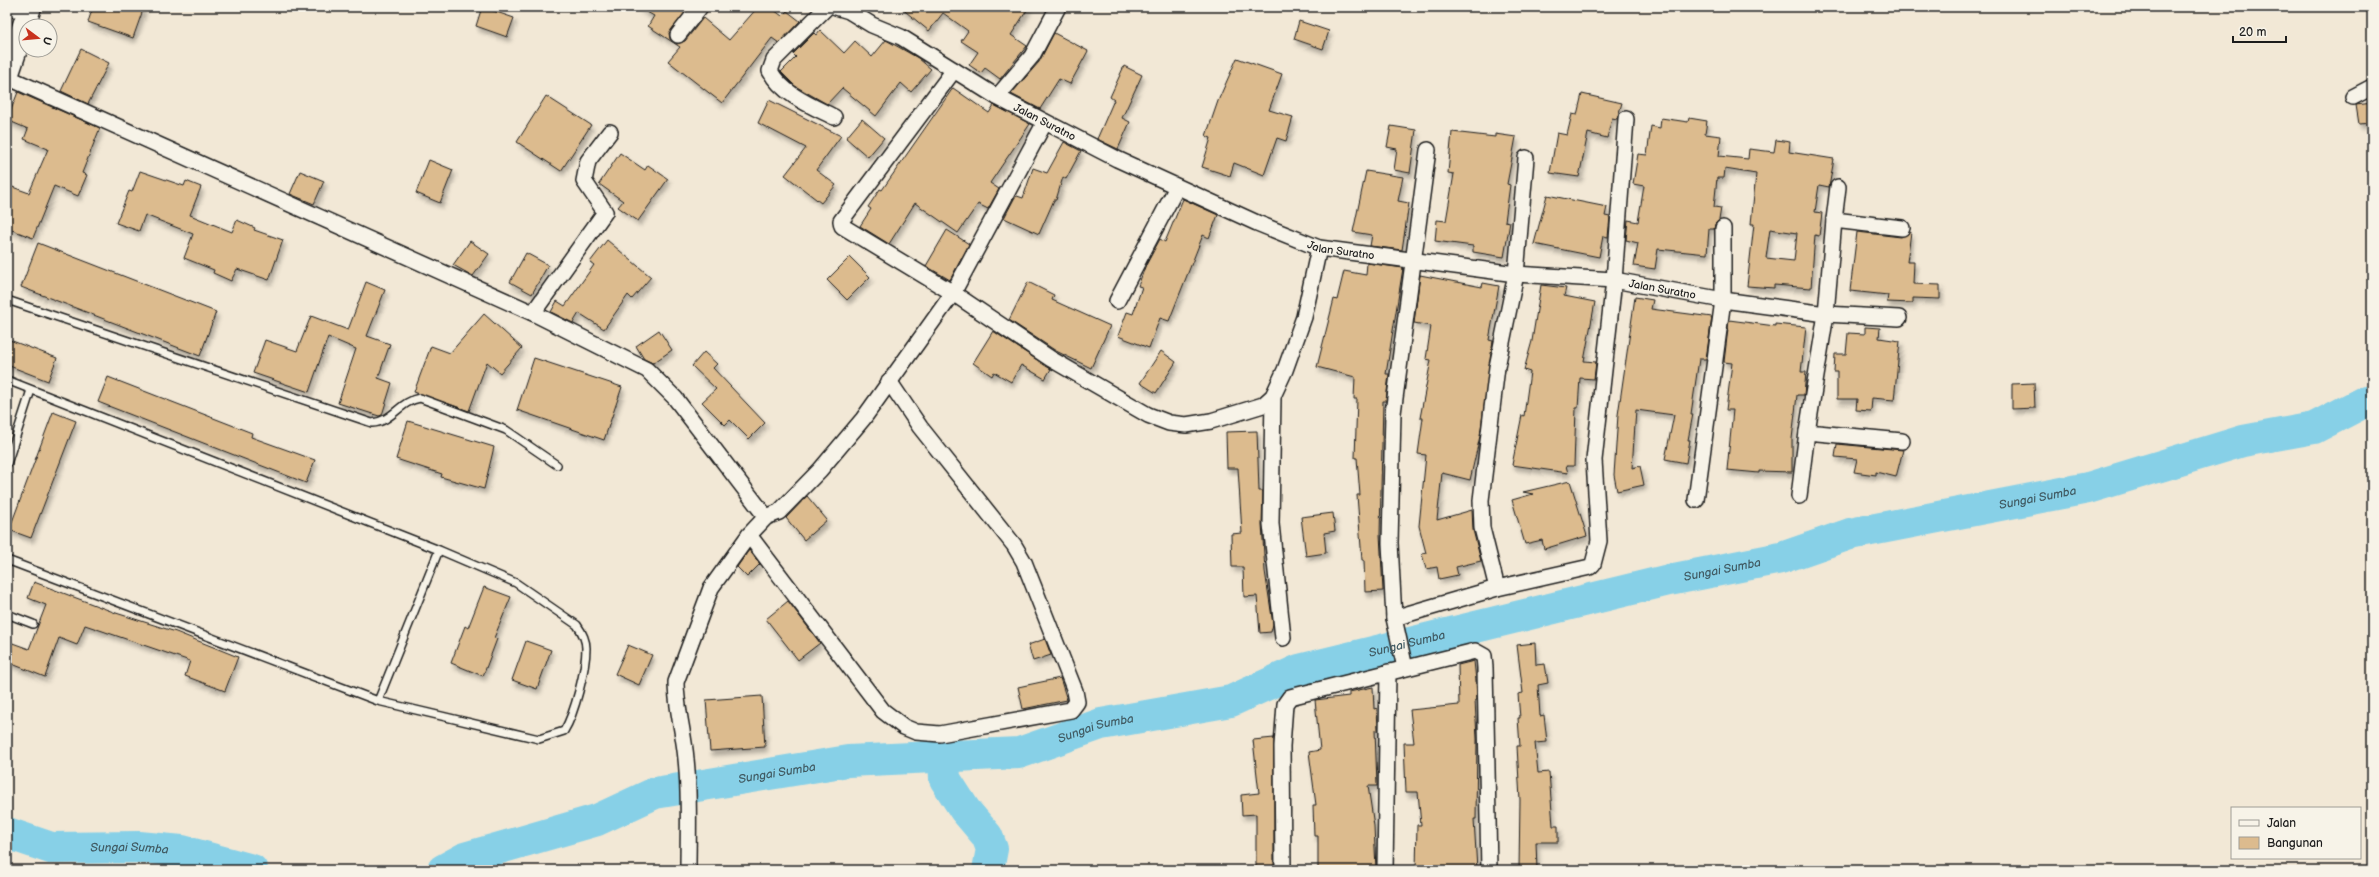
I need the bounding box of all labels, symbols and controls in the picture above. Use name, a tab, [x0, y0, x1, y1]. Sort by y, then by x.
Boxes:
north arrow	[18, 18, 58, 58]
scale bar	[2233, 18, 2286, 44]
text: 20 m	[2239, 25, 2266, 40]
text: U	[40, 35, 54, 46]
street label: Jalan Suratno	[1011, 101, 1078, 144]
street label: Jalan Suratno	[1305, 238, 1375, 262]
street label: Jalan Suratno	[1628, 277, 1697, 302]
water label: Sungai Sumba	[1998, 483, 2078, 513]
water label: Sungai Sumba	[1682, 555, 1762, 585]
water label: Sungai Sumba	[1367, 628, 1447, 661]
water label: Sungai Sumba	[1056, 711, 1135, 747]
water label: Sungai Sumba	[737, 759, 817, 787]
legend	[2231, 807, 2361, 859]
text: Jalan	[2267, 816, 2296, 831]
text: Bangunan	[2267, 836, 2323, 851]
water label: Sungai Sumba	[90, 840, 169, 858]

